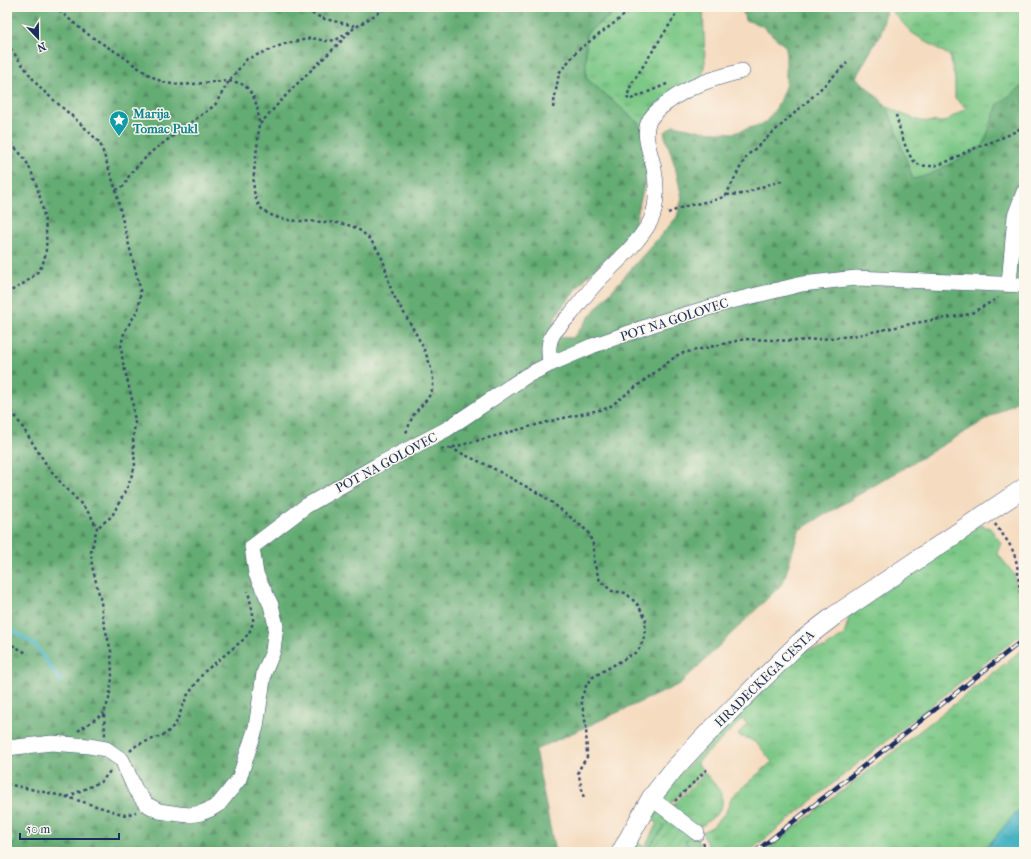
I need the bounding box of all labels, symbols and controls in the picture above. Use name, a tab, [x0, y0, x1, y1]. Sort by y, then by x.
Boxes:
north arrow	[18, 18, 58, 58]
text: N	[35, 39, 48, 55]
place label: Marija Tomac Pukl	[132, 106, 198, 136]
place icon: Marija Tomac Pukl	[108, 109, 130, 137]
street label: POT NA GOLOVEC	[618, 295, 730, 344]
street label: POT NA GOLOVEC	[333, 429, 440, 496]
street label: HRADECKEGA CESTA	[711, 626, 818, 730]
scale bar	[20, 815, 119, 841]
text: 50 m	[26, 822, 50, 836]

